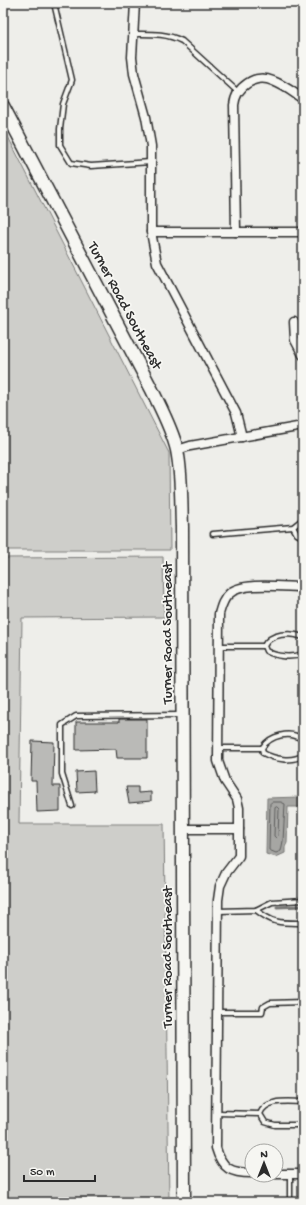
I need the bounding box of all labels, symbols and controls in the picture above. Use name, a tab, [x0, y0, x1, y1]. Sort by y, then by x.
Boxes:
street label: Turner Road Southeast	[83, 238, 166, 374]
street label: Turner Road Southeast	[159, 560, 177, 705]
street label: Turner Road Southeast	[159, 884, 177, 1029]
north arrow	[244, 1143, 284, 1183]
text: N	[260, 1149, 268, 1161]
scale bar	[24, 1157, 95, 1183]
text: 50 m	[30, 1166, 55, 1180]

